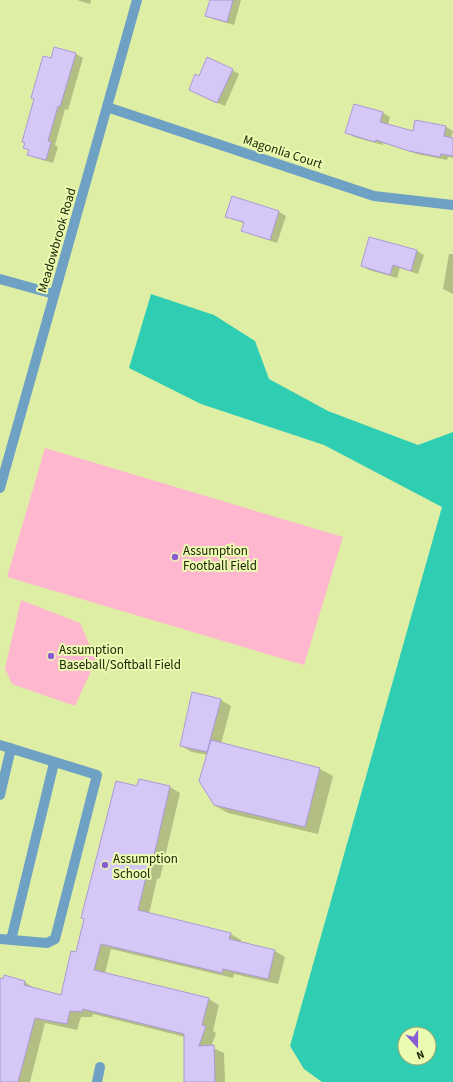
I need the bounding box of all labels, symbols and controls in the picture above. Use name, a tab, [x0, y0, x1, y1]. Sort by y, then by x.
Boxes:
street label: Magonlia Court	[241, 131, 325, 173]
street label: Meadowbrook Road	[33, 186, 81, 295]
place label: Assumption Football Field	[183, 542, 257, 575]
marker: Assumption Football Field	[170, 552, 180, 562]
place label: Assumption Baseball/Softball Field	[59, 641, 181, 674]
marker: Assumption Baseball/Softball Field	[46, 651, 56, 661]
place label: Assumption School	[113, 850, 178, 883]
marker: Assumption School	[100, 860, 110, 870]
north arrow	[397, 1026, 437, 1066]
text: N	[414, 1047, 427, 1063]

